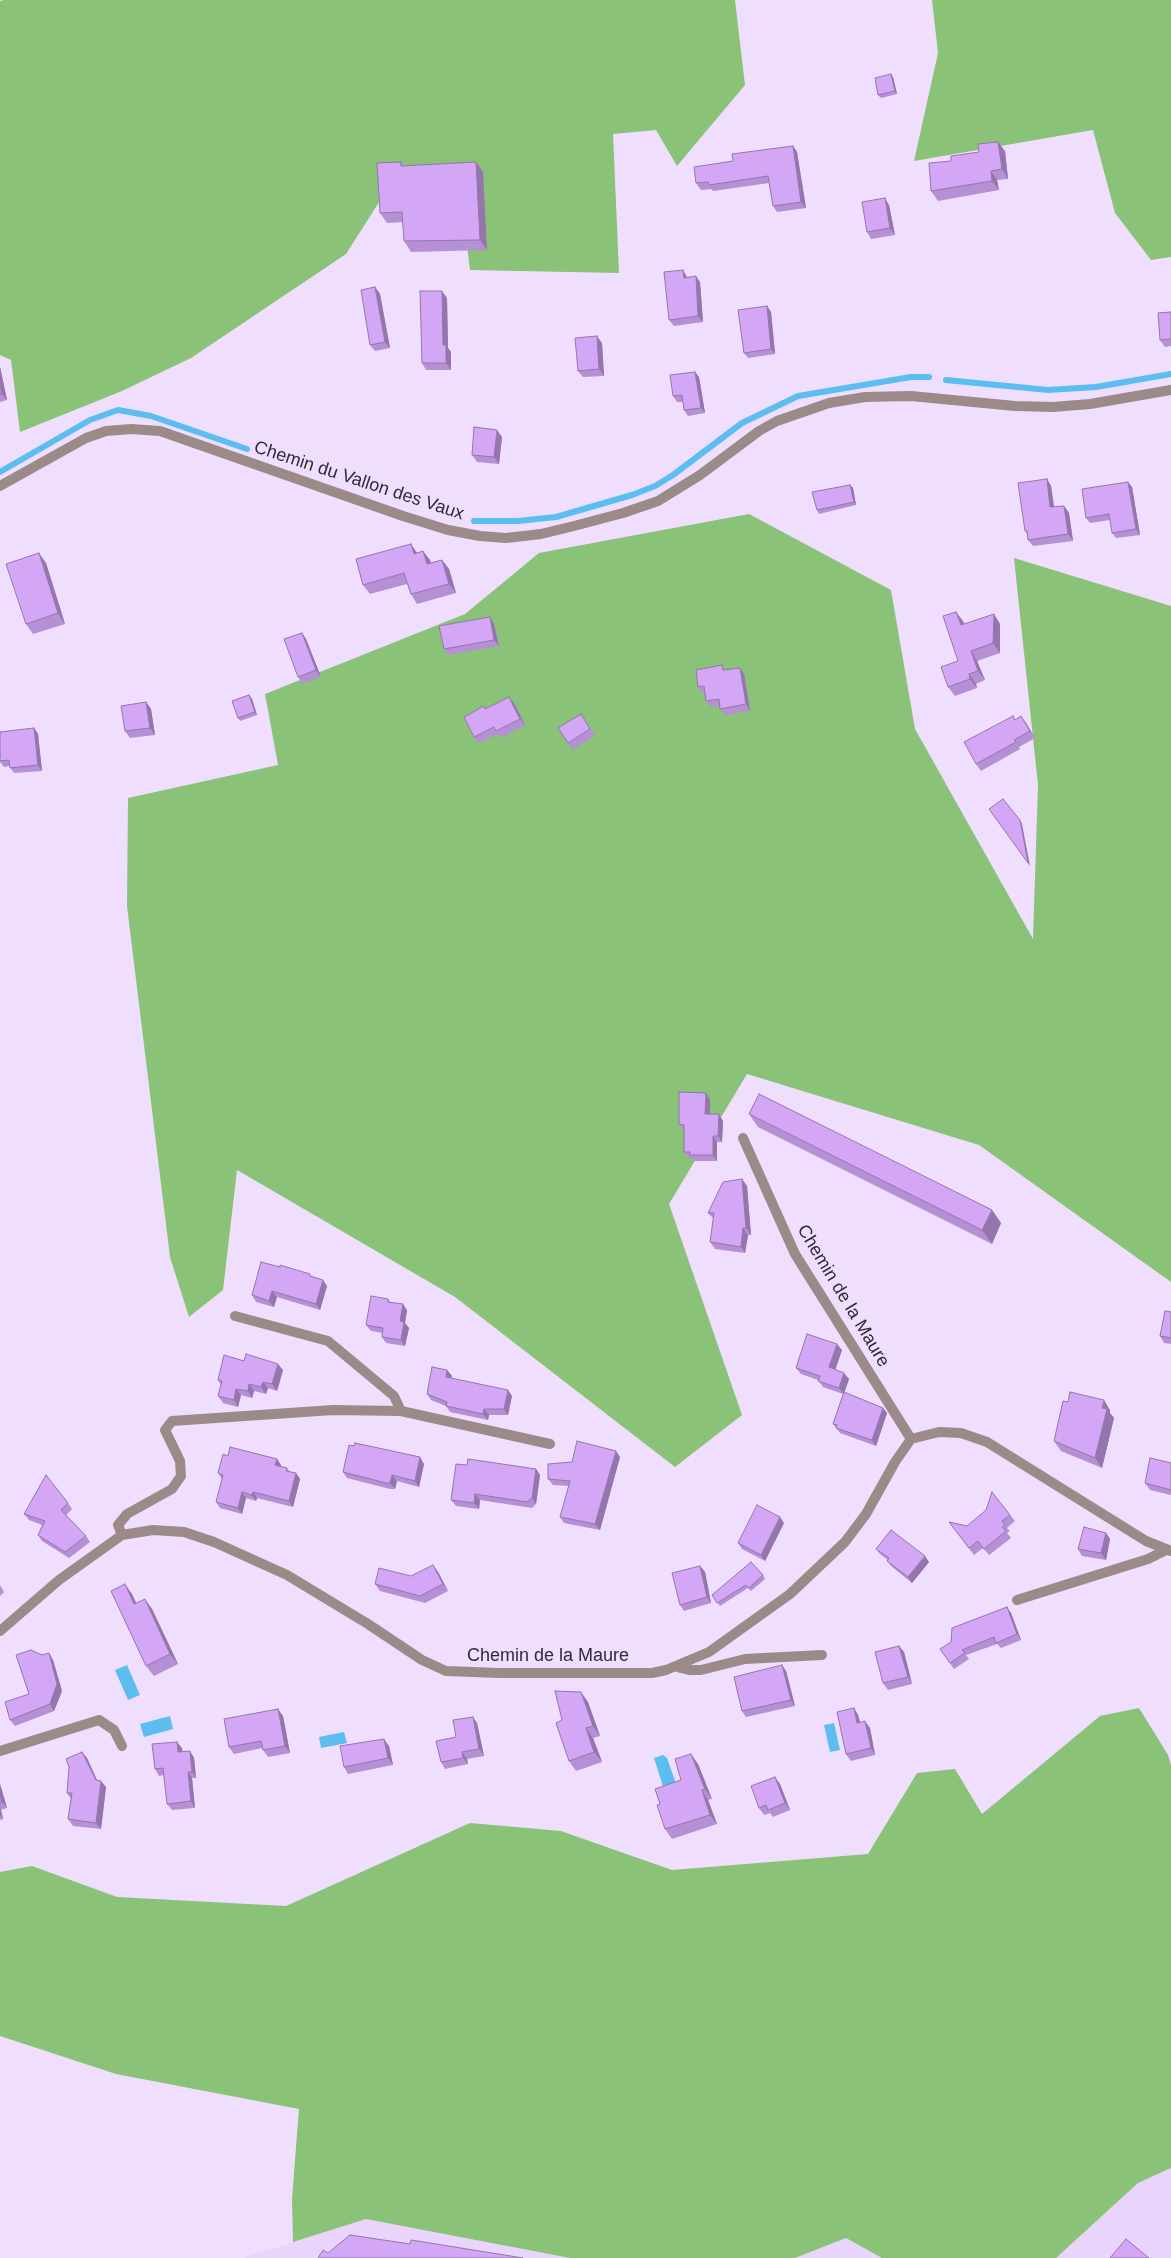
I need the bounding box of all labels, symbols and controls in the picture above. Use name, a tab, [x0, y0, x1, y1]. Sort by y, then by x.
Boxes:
street label: Chemin du Vallon des Vaux	[251, 437, 467, 525]
street label: Chemin de la Maure	[792, 1221, 894, 1371]
street label: Chemin de la Maure	[467, 1645, 629, 1667]

